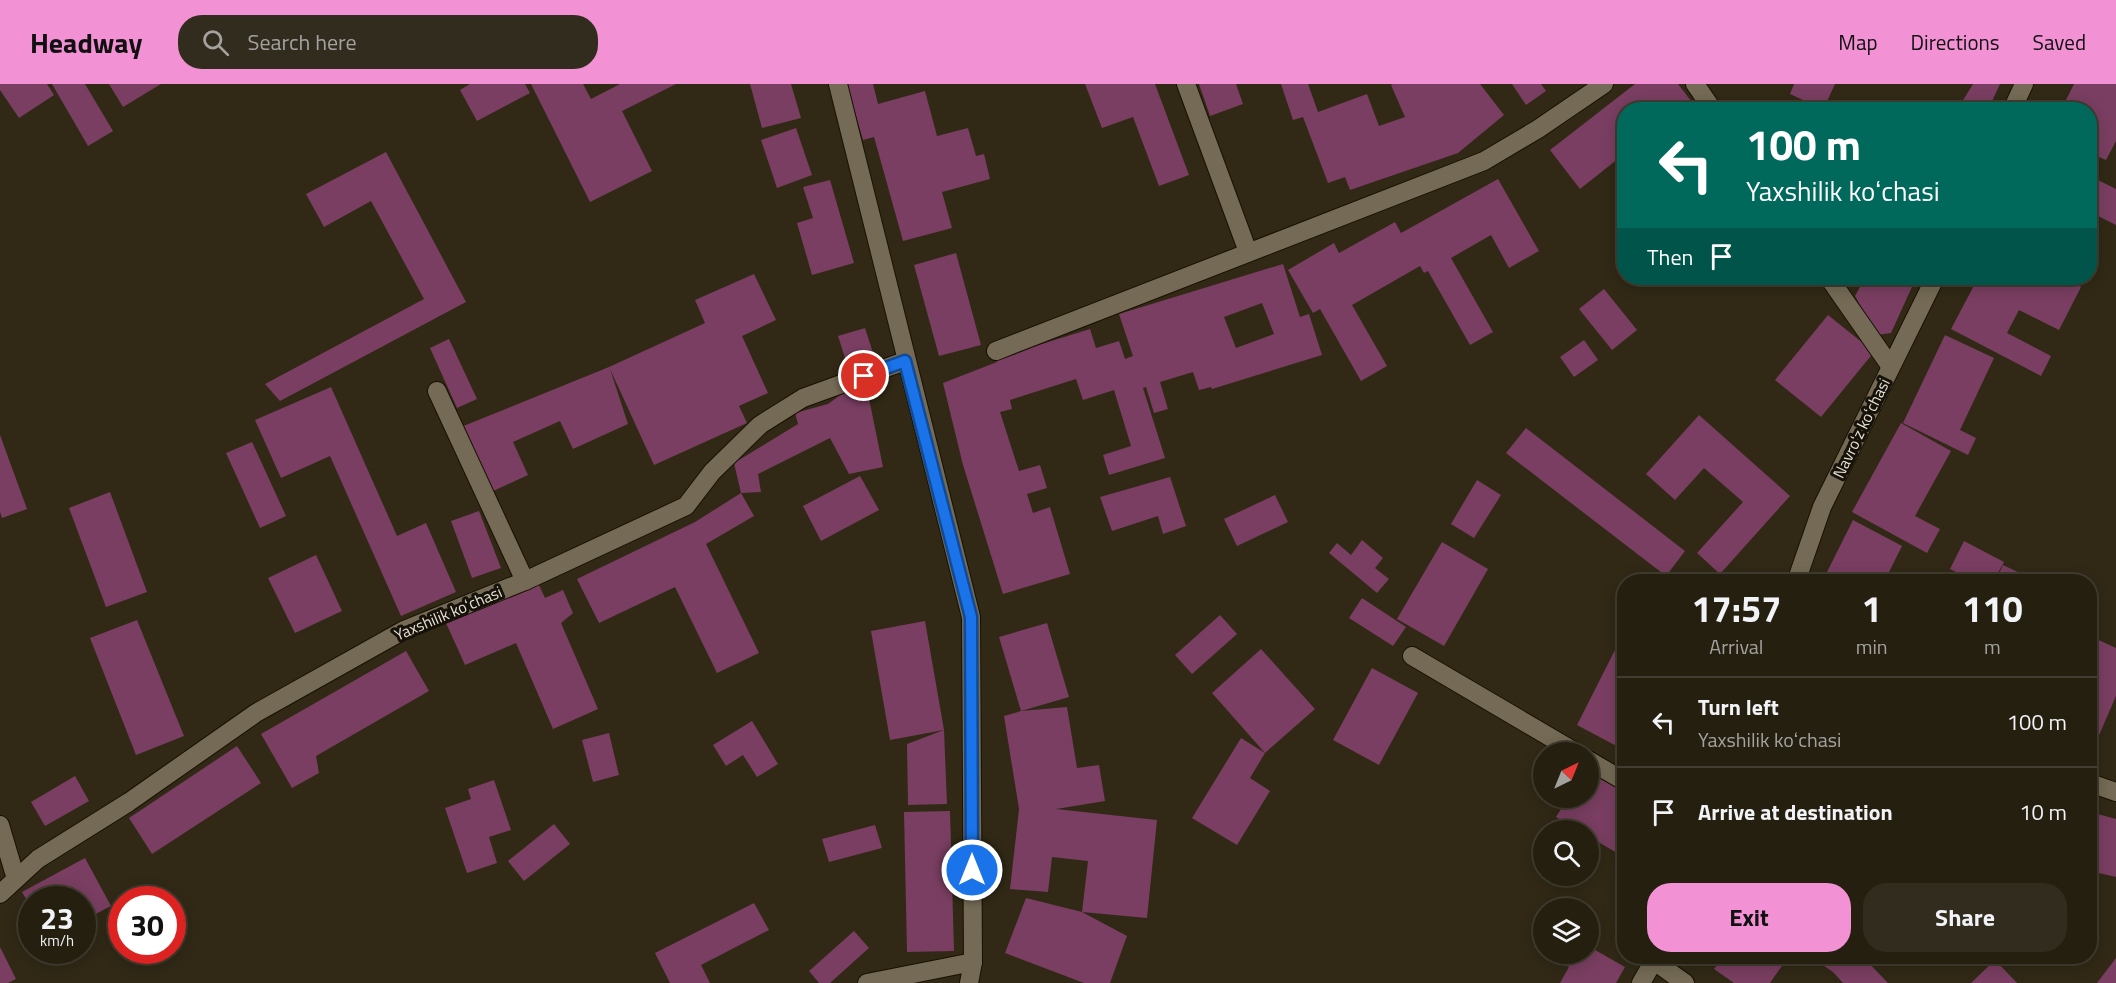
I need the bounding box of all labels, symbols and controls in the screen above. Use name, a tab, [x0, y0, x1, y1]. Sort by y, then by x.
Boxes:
search box	[178, 15, 598, 69]
text: Headway	[30, 21, 142, 64]
text: Search here	[247, 25, 357, 59]
icon: search	[199, 26, 232, 59]
text: Map	[1838, 26, 1878, 58]
text: Directions	[1911, 26, 2000, 58]
text: Saved	[2033, 26, 2086, 58]
text: 100 m	[1746, 112, 1861, 176]
icon: left	[1647, 126, 1725, 204]
text: Yaxshilik koʻchasi	[1746, 170, 1940, 211]
text: Then	[1647, 240, 1693, 274]
icon: arrive	[1705, 240, 1738, 273]
pin	[838, 350, 889, 401]
icon: arrive	[847, 359, 880, 392]
street label: Navroʻz koʻchasi	[1826, 374, 1896, 482]
street label: Yaxshilik koʻchasi	[391, 580, 505, 646]
text: 17:57	[1691, 581, 1781, 636]
text: 1	[1862, 581, 1882, 636]
text: 110	[1962, 581, 2023, 636]
text: Arrival	[1709, 631, 1764, 662]
text: min	[1856, 631, 1888, 662]
text: m	[1984, 631, 2001, 662]
text: Turn left	[1698, 690, 1779, 724]
text: 100 m	[2007, 705, 2067, 739]
icon: left	[1647, 706, 1680, 739]
text: Yaxshilik koʻchasi	[1698, 724, 1841, 755]
north arrow	[1533, 742, 1599, 808]
map controls	[1533, 742, 1599, 964]
text: Arrive at destination	[1698, 795, 1893, 829]
text: 10 m	[2019, 795, 2067, 829]
icon: arrive	[1647, 796, 1680, 829]
button: search	[1533, 820, 1599, 886]
position arrow	[940, 838, 1004, 902]
button: Exit	[1647, 883, 1851, 952]
button: Share	[1863, 883, 2067, 952]
speed limit sign: 30	[108, 886, 186, 964]
text: 23	[40, 895, 74, 941]
button: layers	[1533, 898, 1599, 964]
text: km/h	[40, 929, 74, 952]

